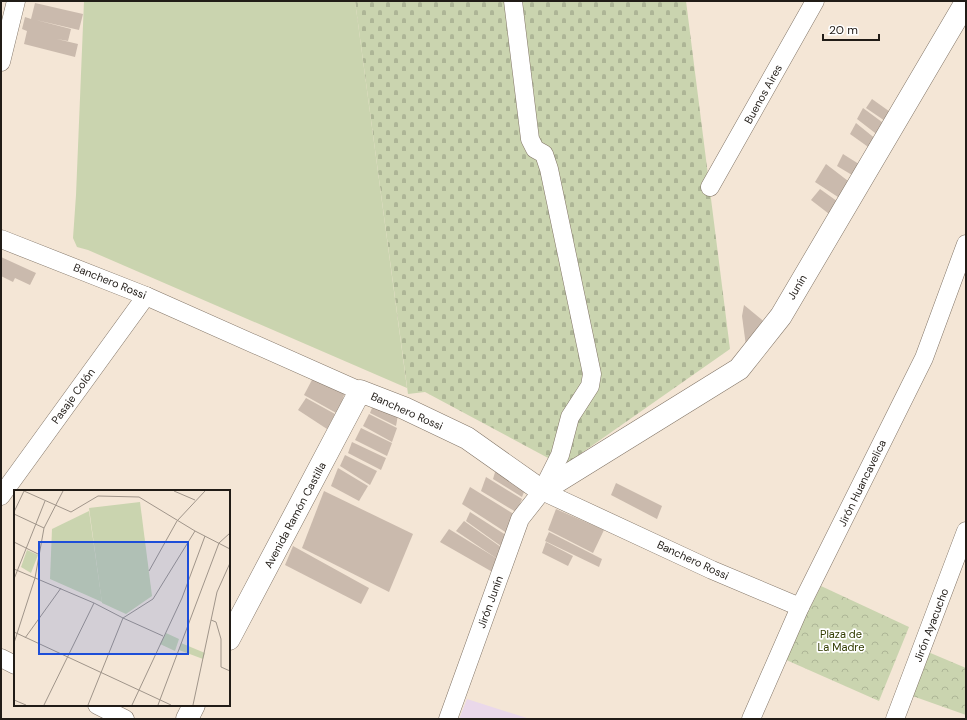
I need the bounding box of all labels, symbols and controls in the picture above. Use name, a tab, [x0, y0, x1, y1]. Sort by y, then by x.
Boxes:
scale bar	[823, 16, 879, 42]
text: 20 m	[829, 22, 858, 38]
street label: Buenos Aires	[741, 62, 785, 126]
street label: Banchero Rossi	[71, 260, 149, 302]
street label: Junín	[784, 272, 810, 302]
street label: Pasaje Colón	[48, 366, 98, 426]
street label: Banchero Rossi	[369, 389, 445, 433]
street label: Jirón Huancavelica	[835, 437, 889, 529]
street label: Avenida Ramón Castilla	[261, 460, 329, 570]
inset map	[14, 490, 230, 706]
street label: Banchero Rossi	[655, 537, 731, 583]
street label: Jirón Junín	[474, 574, 506, 630]
street label: Jirón Ayacucho	[911, 586, 951, 664]
park label: Plaza de La Madre	[818, 627, 864, 654]

